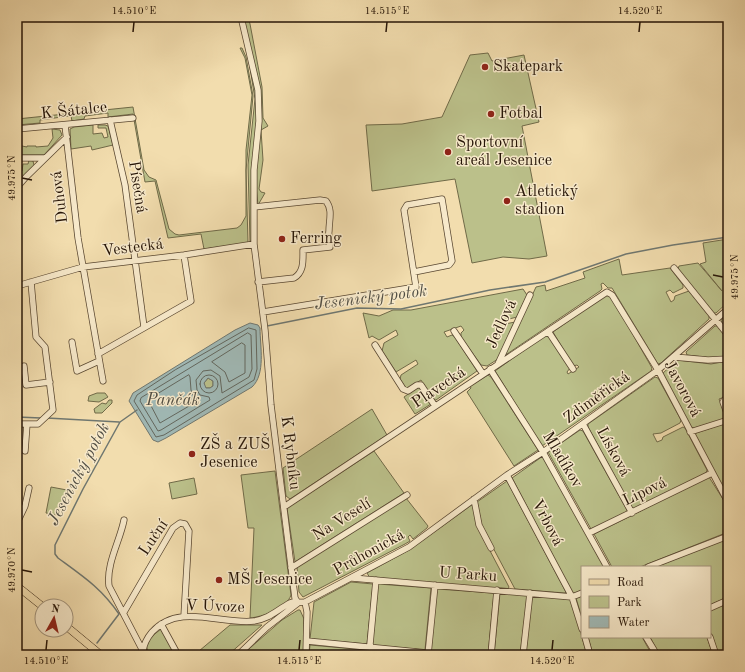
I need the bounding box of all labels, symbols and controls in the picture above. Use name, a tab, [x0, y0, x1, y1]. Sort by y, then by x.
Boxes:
text: 14.510°E	[112, 6, 156, 16]
text: 14.515°E	[365, 6, 409, 16]
text: 14.520°E	[618, 6, 662, 16]
place label: Skatepark	[493, 59, 563, 75]
marker: Skatepark	[480, 62, 490, 72]
street label: K Šátalce	[40, 95, 108, 122]
place label: Fotbal	[499, 106, 543, 122]
marker: Fotbal	[486, 109, 496, 119]
place label: Sportovní areál Jesenice	[456, 135, 552, 169]
marker: Sportovní areál Jesenice	[443, 147, 453, 157]
text: 49.975°N	[7, 155, 17, 201]
street label: Písečná	[125, 160, 149, 215]
street label: Duhová	[49, 170, 71, 224]
place label: Atletický stadion	[515, 184, 579, 218]
marker: Atletický stadion	[502, 196, 512, 206]
place label: Ferring	[290, 231, 342, 247]
marker: Ferring	[277, 234, 287, 244]
street label: Vestecká	[102, 236, 164, 260]
text: 49.975°N	[730, 254, 740, 300]
water label: Jesenický potok	[314, 283, 428, 313]
street label: Jedlová	[484, 297, 520, 351]
street label: Javorová	[661, 358, 704, 420]
street label: Plavecká	[409, 364, 469, 412]
street label: Zdiměřická	[561, 369, 633, 427]
water label: Pančák	[145, 392, 200, 409]
street label: K Rybníku	[278, 415, 303, 491]
water label: Jesenický potok	[45, 420, 113, 528]
street label: Lísková	[593, 425, 633, 479]
street label: Mladíkov	[539, 429, 585, 491]
place label: ZŠ a ZUŠ Jesenice	[200, 432, 270, 471]
marker: ZŠ a ZUŠ Jesenice	[187, 449, 197, 459]
street label: Lipová	[621, 475, 669, 509]
street label: Na Veselí	[310, 495, 375, 544]
street label: Vrbová	[528, 497, 566, 549]
street label: Luční	[136, 517, 172, 559]
street label: Průhonická	[331, 527, 407, 579]
text: 49.970°N	[7, 547, 17, 593]
street label: U Parku	[438, 565, 498, 585]
legend	[581, 566, 711, 638]
place label: MŠ Jesenice	[227, 567, 312, 588]
marker: MŠ Jesenice	[214, 575, 224, 585]
text: Road	[617, 577, 644, 589]
street label: V Úvoze	[185, 593, 245, 616]
text: Park	[617, 597, 642, 609]
north arrow	[34, 598, 74, 638]
text: N	[50, 604, 61, 616]
text: Water	[617, 617, 650, 629]
text: 14.510°E	[24, 656, 68, 666]
text: 14.515°E	[277, 656, 321, 666]
text: 14.520°E	[530, 656, 574, 666]

